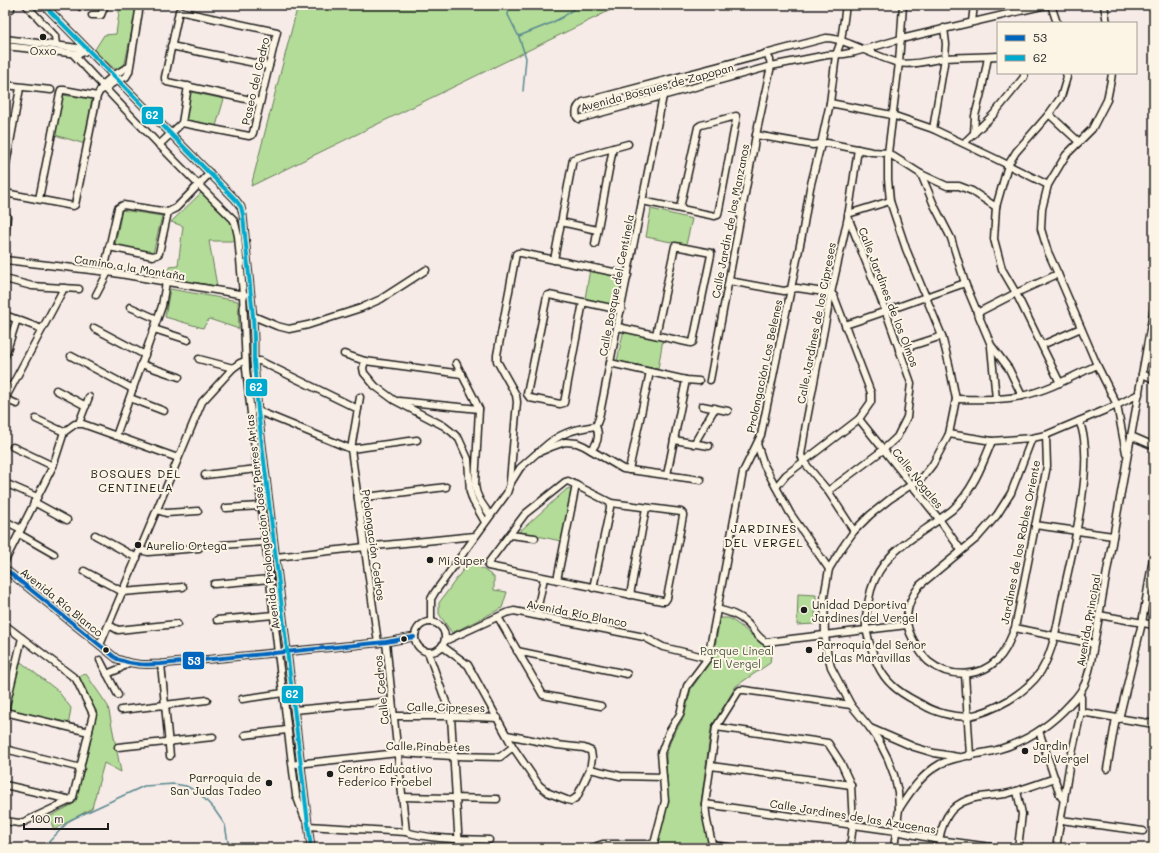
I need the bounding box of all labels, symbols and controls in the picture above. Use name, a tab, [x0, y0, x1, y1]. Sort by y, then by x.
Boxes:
legend	[997, 22, 1137, 74]
text: 53	[1033, 29, 1047, 45]
marker: Oxxo	[38, 32, 48, 42]
street label: Paseo del Cedro	[238, 35, 272, 126]
place label: Oxxo	[30, 43, 57, 58]
text: 62	[1033, 49, 1047, 65]
street label: Avenida Bosques de Zapopan	[579, 59, 735, 115]
line badge: 62	[141, 106, 164, 125]
text: 62	[146, 107, 158, 122]
street label: Calle Jardín de los Manzanos	[708, 142, 752, 300]
street label: Calle Bosque del Centinela	[595, 213, 637, 357]
street label: Calle Jardines de los Olmos	[855, 225, 923, 369]
street label: Calle Jardines de los Cipreses	[793, 241, 839, 405]
street label: Camino a la Montaña	[73, 251, 187, 283]
street label: Prolongación Los Belenes	[743, 298, 785, 434]
line badge: 62	[245, 378, 268, 397]
text: 62	[250, 379, 262, 394]
street label: Avenida Prolongación José Parres Arias	[241, 414, 283, 630]
street label: Calle Nogales	[889, 445, 947, 511]
street label: Jardines de los Robles Oriente	[997, 458, 1043, 625]
district label: BOSQUES DEL CENTINELA	[91, 465, 182, 495]
street label: Prolongación Cedros	[359, 488, 389, 602]
district label: JARDINES DEL VERGEL	[724, 520, 804, 550]
place label: Aurelio Ortega	[146, 538, 227, 553]
marker: Aurelio Ortega	[133, 540, 143, 550]
place label: Mi Super	[438, 553, 485, 568]
marker: Mi Super	[425, 555, 435, 565]
street label: Avenida Río Blanco	[18, 564, 107, 640]
street label: Avenida Principal	[1072, 572, 1104, 668]
street label: Avenida Río Blanco	[525, 596, 629, 630]
place label: Unidad Deportiva Jardines del Vergel	[812, 597, 918, 625]
marker: Unidad Deportiva Jardines del Vergel	[799, 605, 809, 615]
unlabelled marker	[399, 634, 409, 644]
place label: Parroquia del Señor de Las Maravillas	[817, 637, 926, 665]
park label: Parque Lineal El Vergel	[700, 643, 774, 671]
unlabelled marker	[101, 645, 111, 655]
marker: Parroquia del Señor de Las Maravillas	[804, 645, 814, 655]
line badge: 53	[182, 651, 205, 670]
text: 53	[187, 653, 201, 668]
street label: Calle Cedros	[370, 655, 392, 725]
line badge: 62	[281, 685, 304, 704]
text: 62	[286, 686, 298, 701]
street label: Calle Cipreses	[407, 699, 485, 715]
street label: Calle Pinabetes	[386, 738, 470, 754]
place label: Jardin Del Vergel	[1033, 738, 1089, 766]
marker: Jardin Del Vergel	[1020, 746, 1030, 756]
place label: Centro Educativo Federico Froebel	[338, 761, 433, 789]
marker: Centro Educativo Federico Froebel	[325, 769, 335, 779]
place label: Parroquia de San Judas Tadeo	[170, 770, 261, 798]
marker: Parroquia de San Judas Tadeo	[264, 778, 274, 788]
street label: Calle Jardines de las Azucenas	[769, 795, 937, 837]
scale bar	[24, 805, 108, 831]
text: 100 m	[30, 810, 64, 826]

